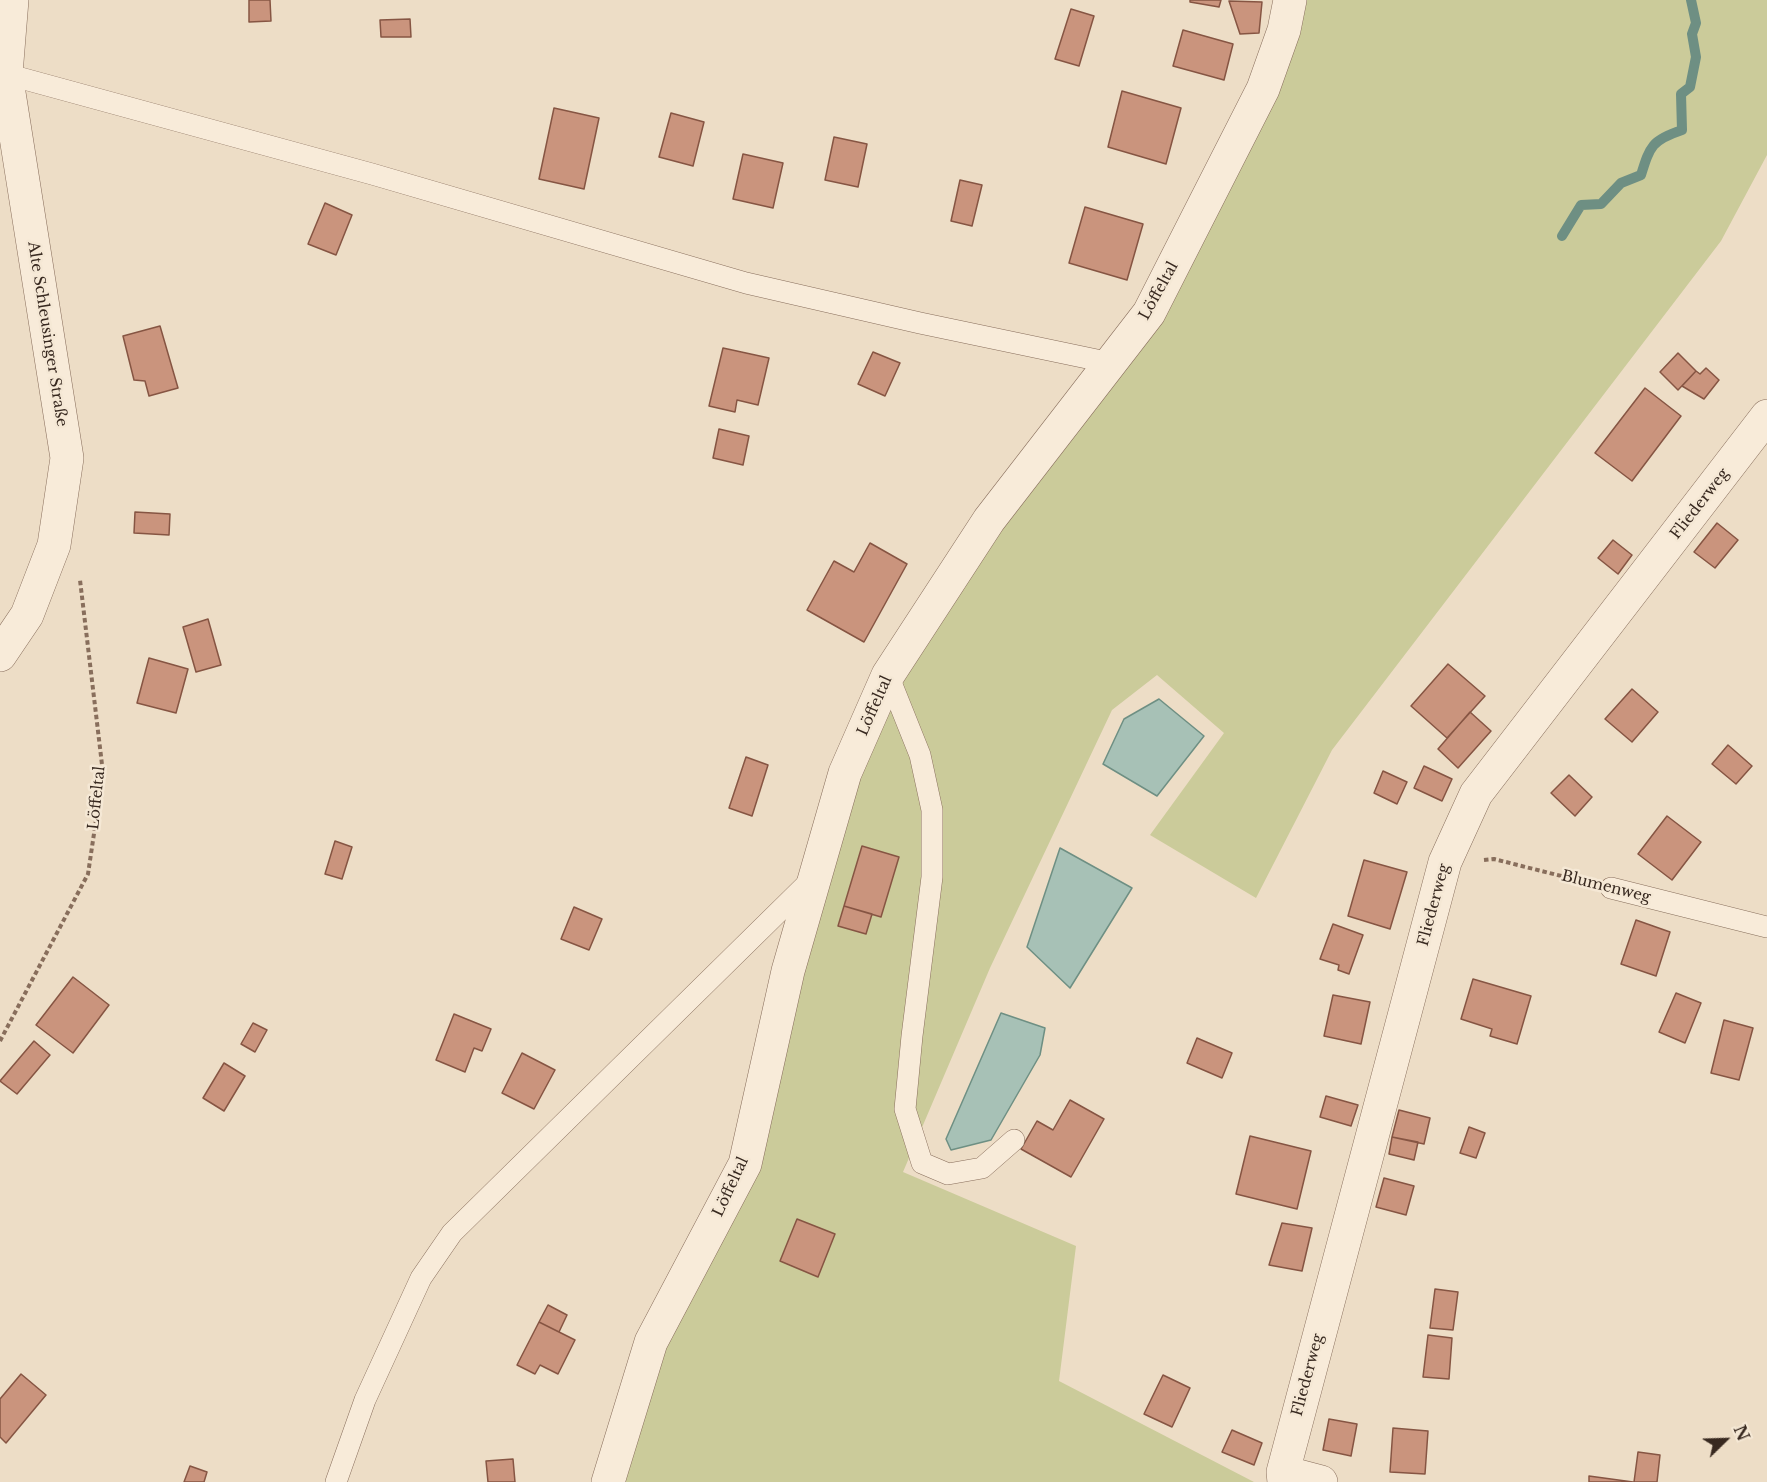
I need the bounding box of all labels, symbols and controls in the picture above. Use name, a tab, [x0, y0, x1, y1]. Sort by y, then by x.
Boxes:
street label: Alte Schleusinger Straße	[23, 240, 71, 428]
street label: Löffeltal	[1136, 259, 1182, 323]
street label: Fliederweg	[1667, 465, 1733, 543]
street label: Löffeltal	[854, 673, 896, 739]
street label: Löffeltal	[85, 765, 109, 831]
street label: Fliederweg	[1414, 862, 1454, 948]
street label: Blumenweg	[1560, 867, 1652, 907]
street label: Löffeltal	[709, 1154, 753, 1220]
street label: Fliederweg	[1288, 1332, 1328, 1418]
north arrow	[1695, 1410, 1755, 1470]
text: N	[1729, 1422, 1754, 1444]

